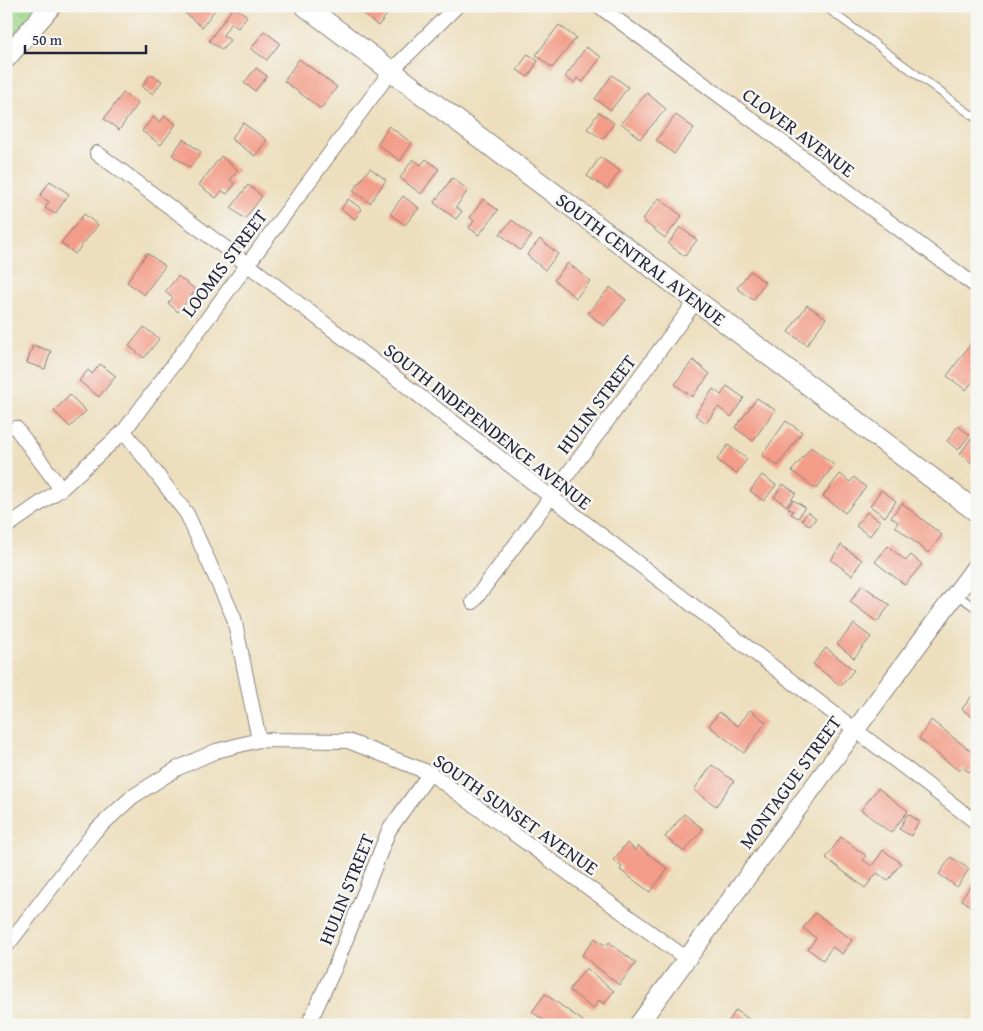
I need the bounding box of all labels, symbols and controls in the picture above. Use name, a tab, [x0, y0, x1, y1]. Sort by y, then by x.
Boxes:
scale bar	[25, 22, 146, 54]
text: 50 m	[32, 29, 63, 50]
street label: CLOVER AVENUE	[737, 80, 861, 184]
street label: SOUTH CENTRAL AVENUE	[550, 186, 732, 333]
street label: LOOMIS STREET	[174, 203, 274, 323]
street label: SOUTH INDEPENDENCE AVENUE	[378, 336, 598, 516]
street label: HULIN STREET	[549, 348, 643, 459]
street label: MONTAGUE STREET	[732, 709, 848, 854]
street label: SOUTH SUNSET AVENUE	[428, 747, 604, 882]
street label: HULIN STREET	[311, 829, 381, 949]

